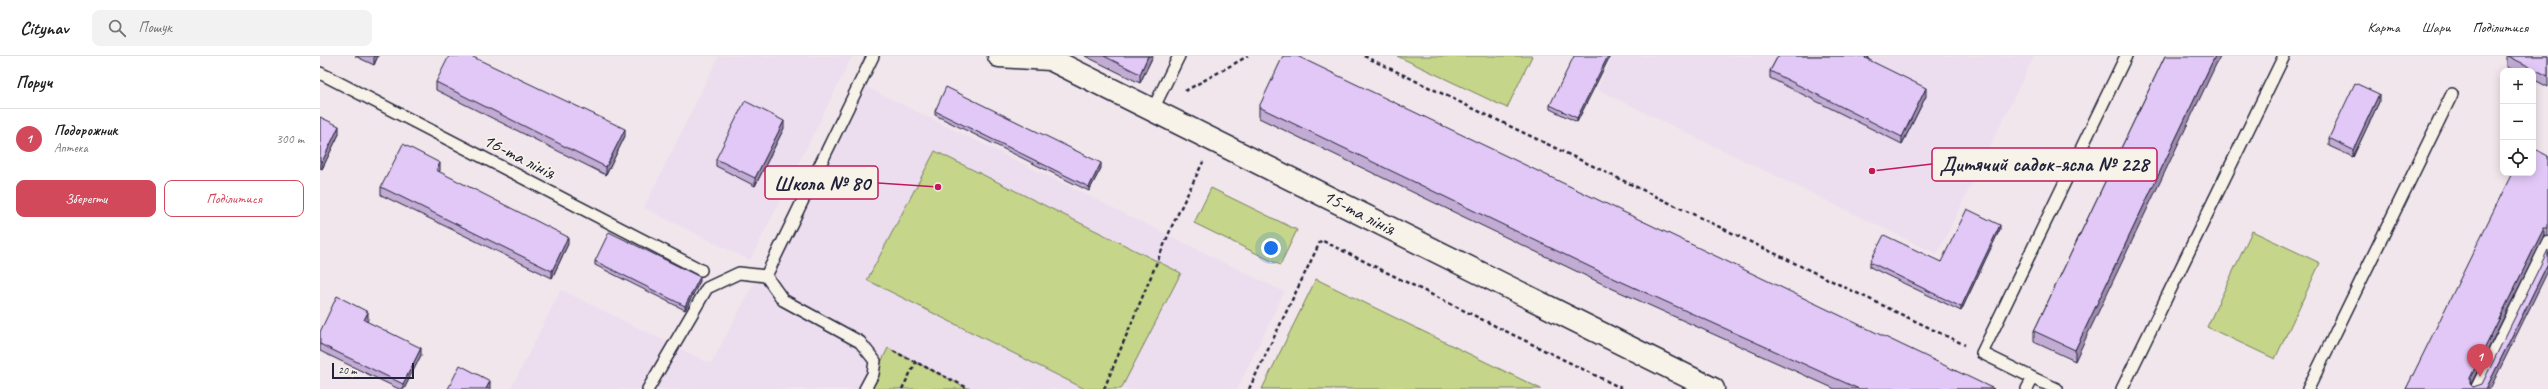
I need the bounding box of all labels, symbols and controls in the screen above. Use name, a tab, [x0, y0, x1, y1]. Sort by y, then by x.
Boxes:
search box	[92, 10, 372, 46]
text: Citynav	[20, 16, 68, 40]
icon: search	[106, 17, 128, 39]
text: Пошук	[138, 18, 172, 37]
text: Карта	[2368, 19, 2400, 36]
text: Шари	[2422, 19, 2450, 36]
text: Поділитися	[2472, 19, 2528, 36]
map controls	[2500, 68, 2536, 176]
button: +	[2500, 68, 2536, 104]
text: Поруч	[16, 72, 52, 93]
button: −	[2500, 104, 2536, 140]
text: Подорожник	[54, 121, 118, 140]
street label: 16-та лінія	[479, 127, 560, 185]
text: 1	[26, 131, 32, 147]
text: 300 m	[276, 131, 304, 147]
text: Аптека	[54, 140, 88, 156]
button: locate	[2500, 140, 2536, 176]
callout: Дитячий садок-ясла № 228	[1932, 148, 2157, 181]
text: Дитячий садок-ясла № 228	[1939, 151, 2151, 177]
callout: Школа № 80	[765, 166, 878, 199]
text: Школа № 80	[774, 170, 873, 196]
button: Зберегти	[16, 180, 156, 217]
button: Поділитися	[164, 180, 304, 217]
street label: 15-та лінія	[1319, 183, 1400, 241]
your location	[1261, 238, 1281, 258]
pin: 1	[2467, 344, 2493, 377]
scale bar	[332, 361, 414, 380]
text: 20 m	[338, 363, 357, 377]

